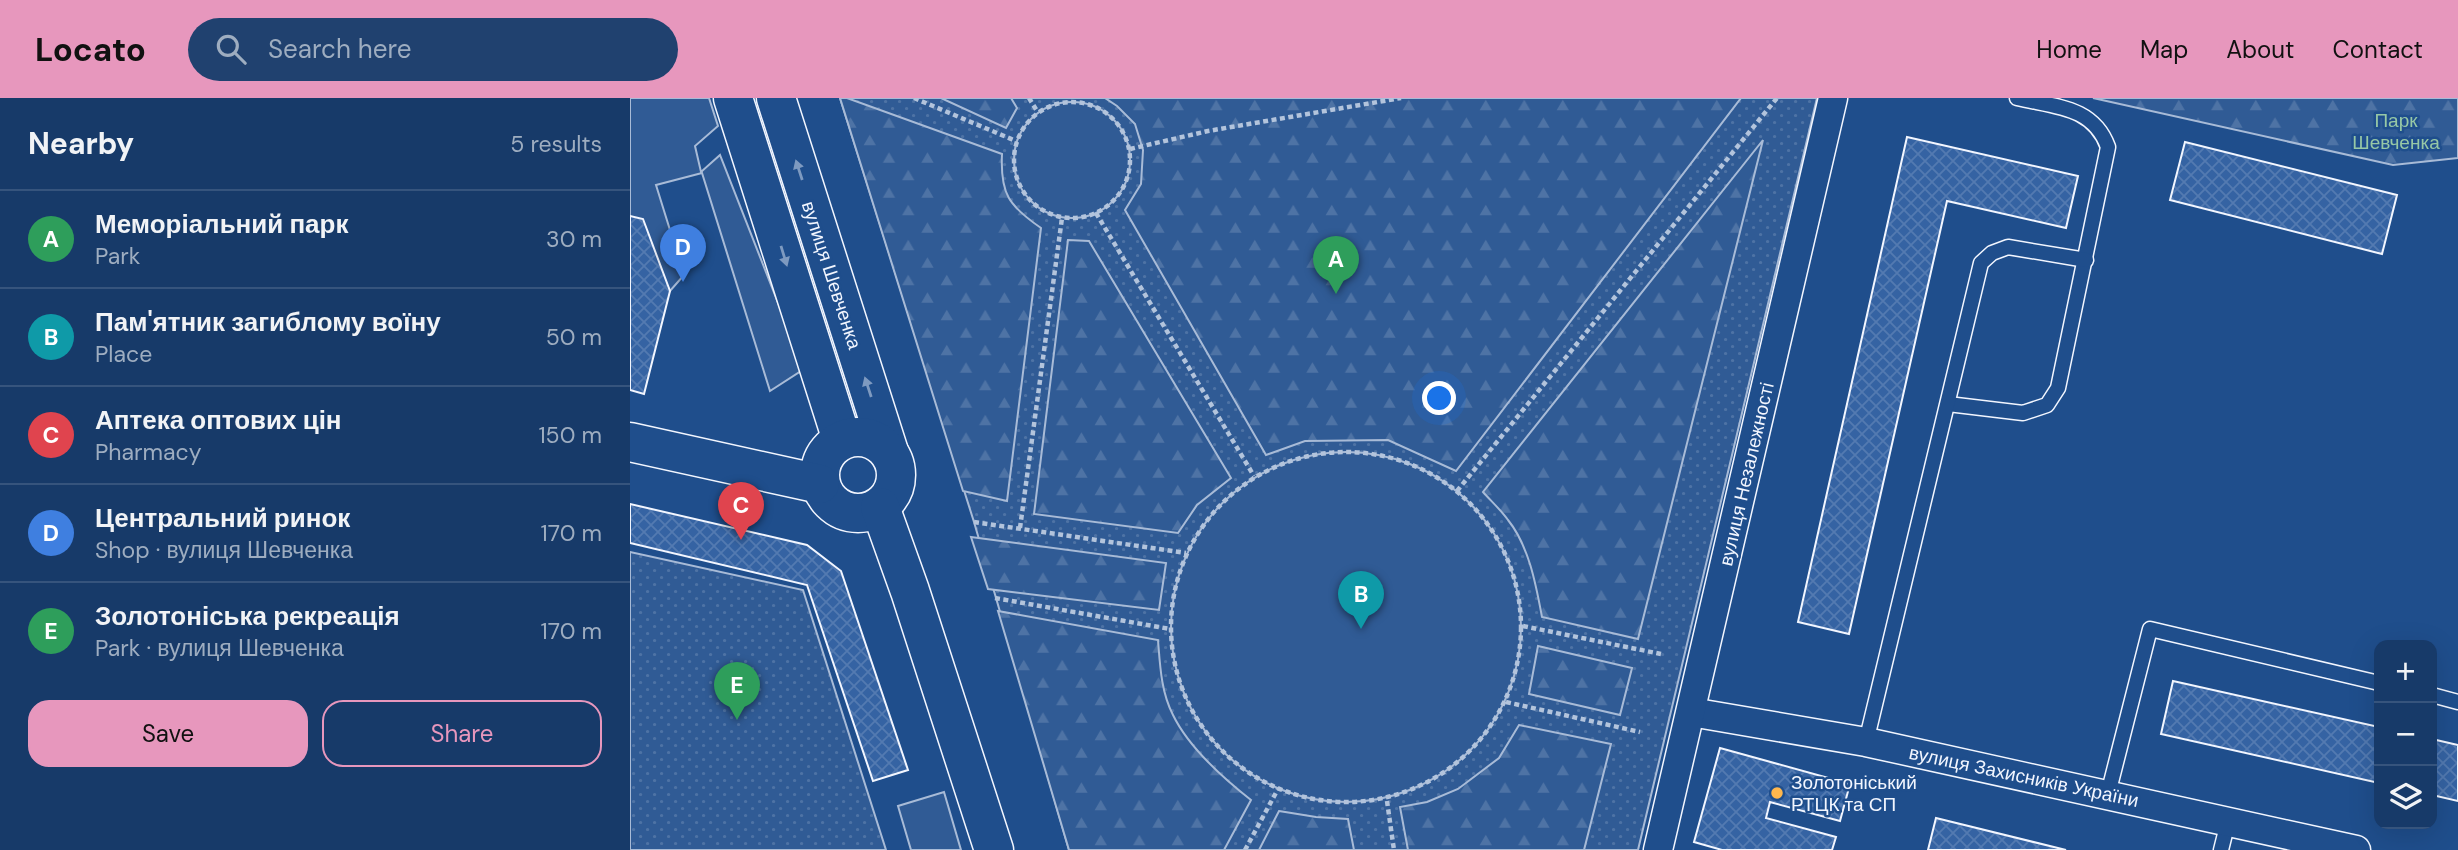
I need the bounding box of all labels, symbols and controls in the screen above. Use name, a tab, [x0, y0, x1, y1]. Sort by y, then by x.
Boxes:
search box	[188, 18, 678, 81]
text: Locato	[35, 28, 146, 71]
icon: search	[212, 30, 250, 68]
text: Search here	[268, 32, 411, 66]
text: Home	[2036, 34, 2102, 65]
text: Map	[2140, 34, 2188, 65]
text: About	[2226, 34, 2295, 65]
text: Contact	[2333, 34, 2423, 65]
park label: Парк Шевченка	[2352, 108, 2440, 155]
text: Nearby	[28, 124, 134, 163]
text: 5 results	[510, 129, 602, 159]
one-way arrow	[793, 159, 804, 180]
street label: вулиця Шевченка	[796, 198, 867, 353]
text: Меморіальний парк	[95, 207, 348, 241]
text: A	[43, 224, 59, 254]
text: 30 m	[546, 224, 602, 254]
pin: D	[660, 224, 706, 282]
pin: A	[1313, 236, 1359, 294]
text: Park	[95, 241, 140, 271]
one-way arrow	[779, 246, 790, 267]
text: Пам'ятник загиблому воїну	[95, 305, 441, 339]
text: B	[44, 322, 58, 352]
text: 50 m	[546, 322, 602, 352]
text: Place	[95, 339, 152, 369]
one-way arrow	[862, 376, 873, 397]
street label: вулиця Незалежності	[1713, 380, 1780, 568]
your location	[1422, 381, 1456, 415]
text: Аптека оптових цін	[95, 403, 342, 437]
text: C	[43, 420, 59, 450]
text: 150 m	[538, 420, 602, 450]
text: Pharmacy	[95, 437, 202, 467]
pin: C	[718, 482, 764, 540]
text: Центральний ринок	[95, 501, 350, 535]
text: D	[43, 518, 59, 548]
text: 170 m	[541, 518, 602, 548]
text: Shop · вулиця Шевченка	[95, 535, 353, 565]
pin: B	[1338, 571, 1384, 629]
text: Золотоніська рекреація	[95, 599, 400, 633]
text: E	[44, 616, 58, 646]
text: 170 m	[541, 616, 602, 646]
text: Park · вулиця Шевченка	[95, 633, 344, 663]
map controls	[2374, 640, 2437, 829]
button: +	[2374, 640, 2437, 703]
pin: E	[714, 662, 760, 720]
button: Save	[28, 700, 308, 767]
button: Share	[322, 700, 602, 767]
button: −	[2374, 703, 2437, 766]
street label: вулиця Захисників України	[1907, 740, 2141, 813]
button: layers	[2374, 766, 2437, 829]
place label: Золотоніський РТЦК та СП	[1791, 770, 1917, 817]
marker: Золотоніський РТЦК та СП	[1769, 785, 1785, 801]

